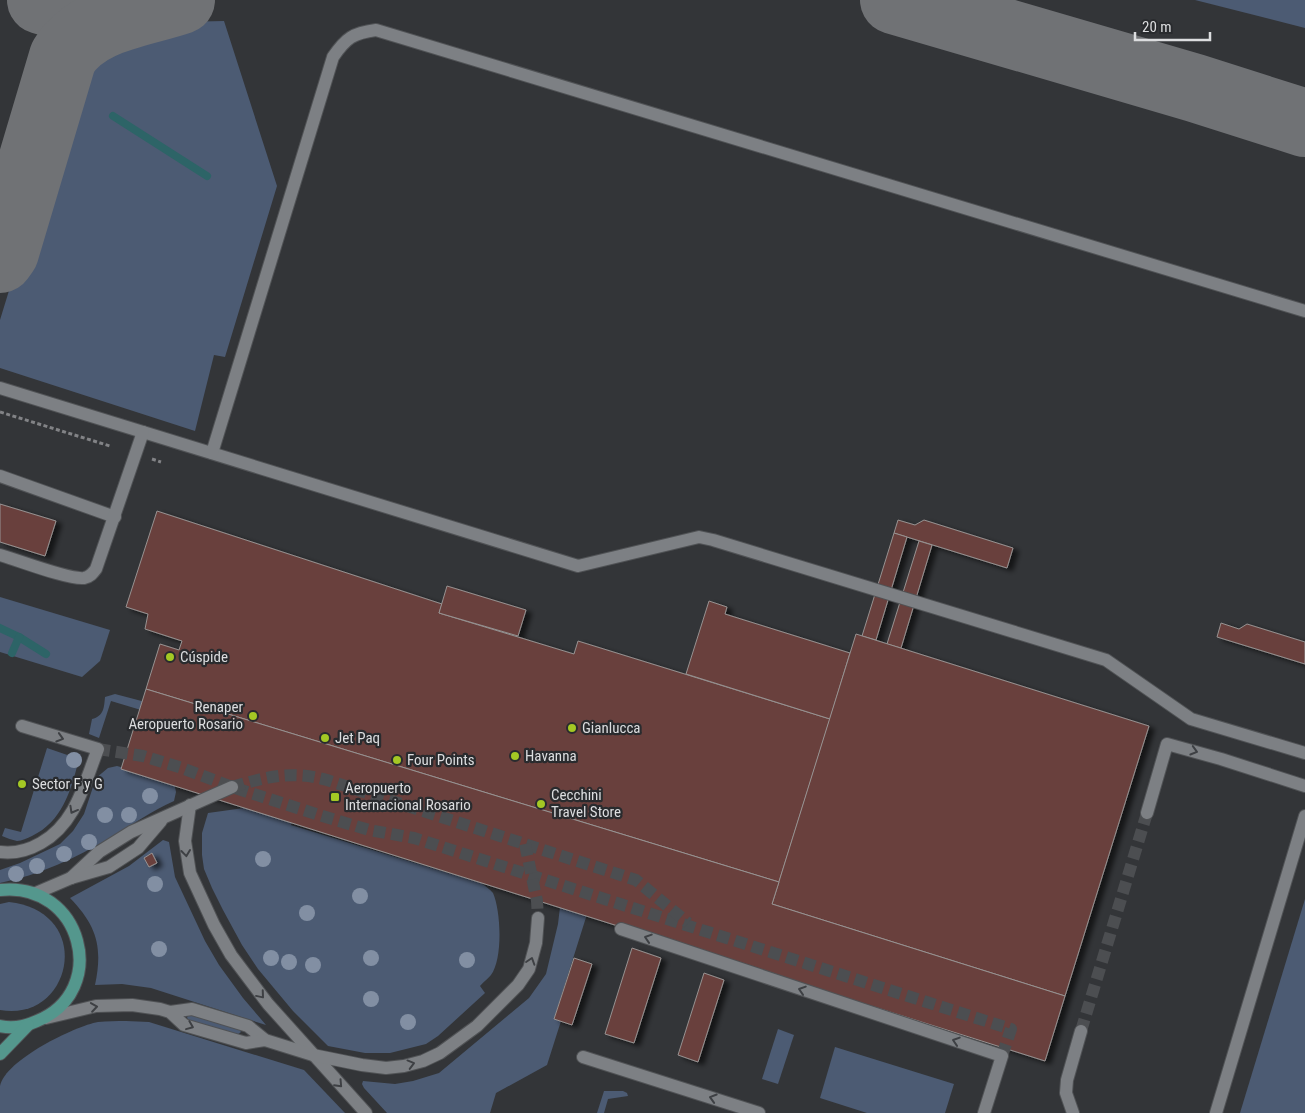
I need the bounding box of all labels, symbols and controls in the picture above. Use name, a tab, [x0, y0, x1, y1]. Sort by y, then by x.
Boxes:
scale bar	[1135, 10, 1210, 42]
text: 20 m	[1142, 18, 1172, 36]
place label: Cúspide	[180, 648, 228, 666]
marker: Cúspide	[164, 651, 176, 663]
place label: Renaper Aeropuerto Rosario	[128, 698, 243, 733]
marker: Renaper Aeropuerto Rosario	[247, 710, 259, 722]
place label: Gianlucca	[582, 719, 641, 737]
marker: Gianlucca	[566, 722, 578, 734]
place label: Jet Paq	[335, 729, 380, 747]
one-way arrow	[55, 732, 63, 742]
marker: Jet Paq	[319, 732, 331, 744]
one-way arrow	[1190, 745, 1199, 756]
place label: Havanna	[525, 747, 577, 765]
marker: Havanna	[509, 750, 521, 762]
place label: Four Points	[407, 751, 475, 769]
marker: Four Points	[391, 754, 403, 766]
place label: Sector F y G	[32, 775, 103, 793]
marker: Sector F y G	[16, 778, 28, 790]
place label: Aeropuerto Internacional Rosario	[345, 779, 471, 814]
place label: Cecchini Travel Store	[551, 786, 621, 821]
marker: Aeropuerto Internacional Rosario	[329, 791, 341, 803]
marker: Cecchini Travel Store	[535, 798, 547, 810]
one-way arrow	[70, 805, 80, 814]
one-way arrow	[180, 849, 191, 857]
one-way arrow	[644, 934, 652, 944]
one-way arrow	[525, 958, 535, 966]
one-way arrow	[798, 985, 806, 995]
one-way arrow	[255, 990, 264, 999]
one-way arrow	[89, 1002, 98, 1012]
one-way arrow	[185, 1020, 194, 1030]
one-way arrow	[952, 1037, 961, 1047]
one-way arrow	[406, 1059, 415, 1070]
one-way arrow	[333, 1079, 342, 1088]
one-way arrow	[709, 1094, 718, 1104]

